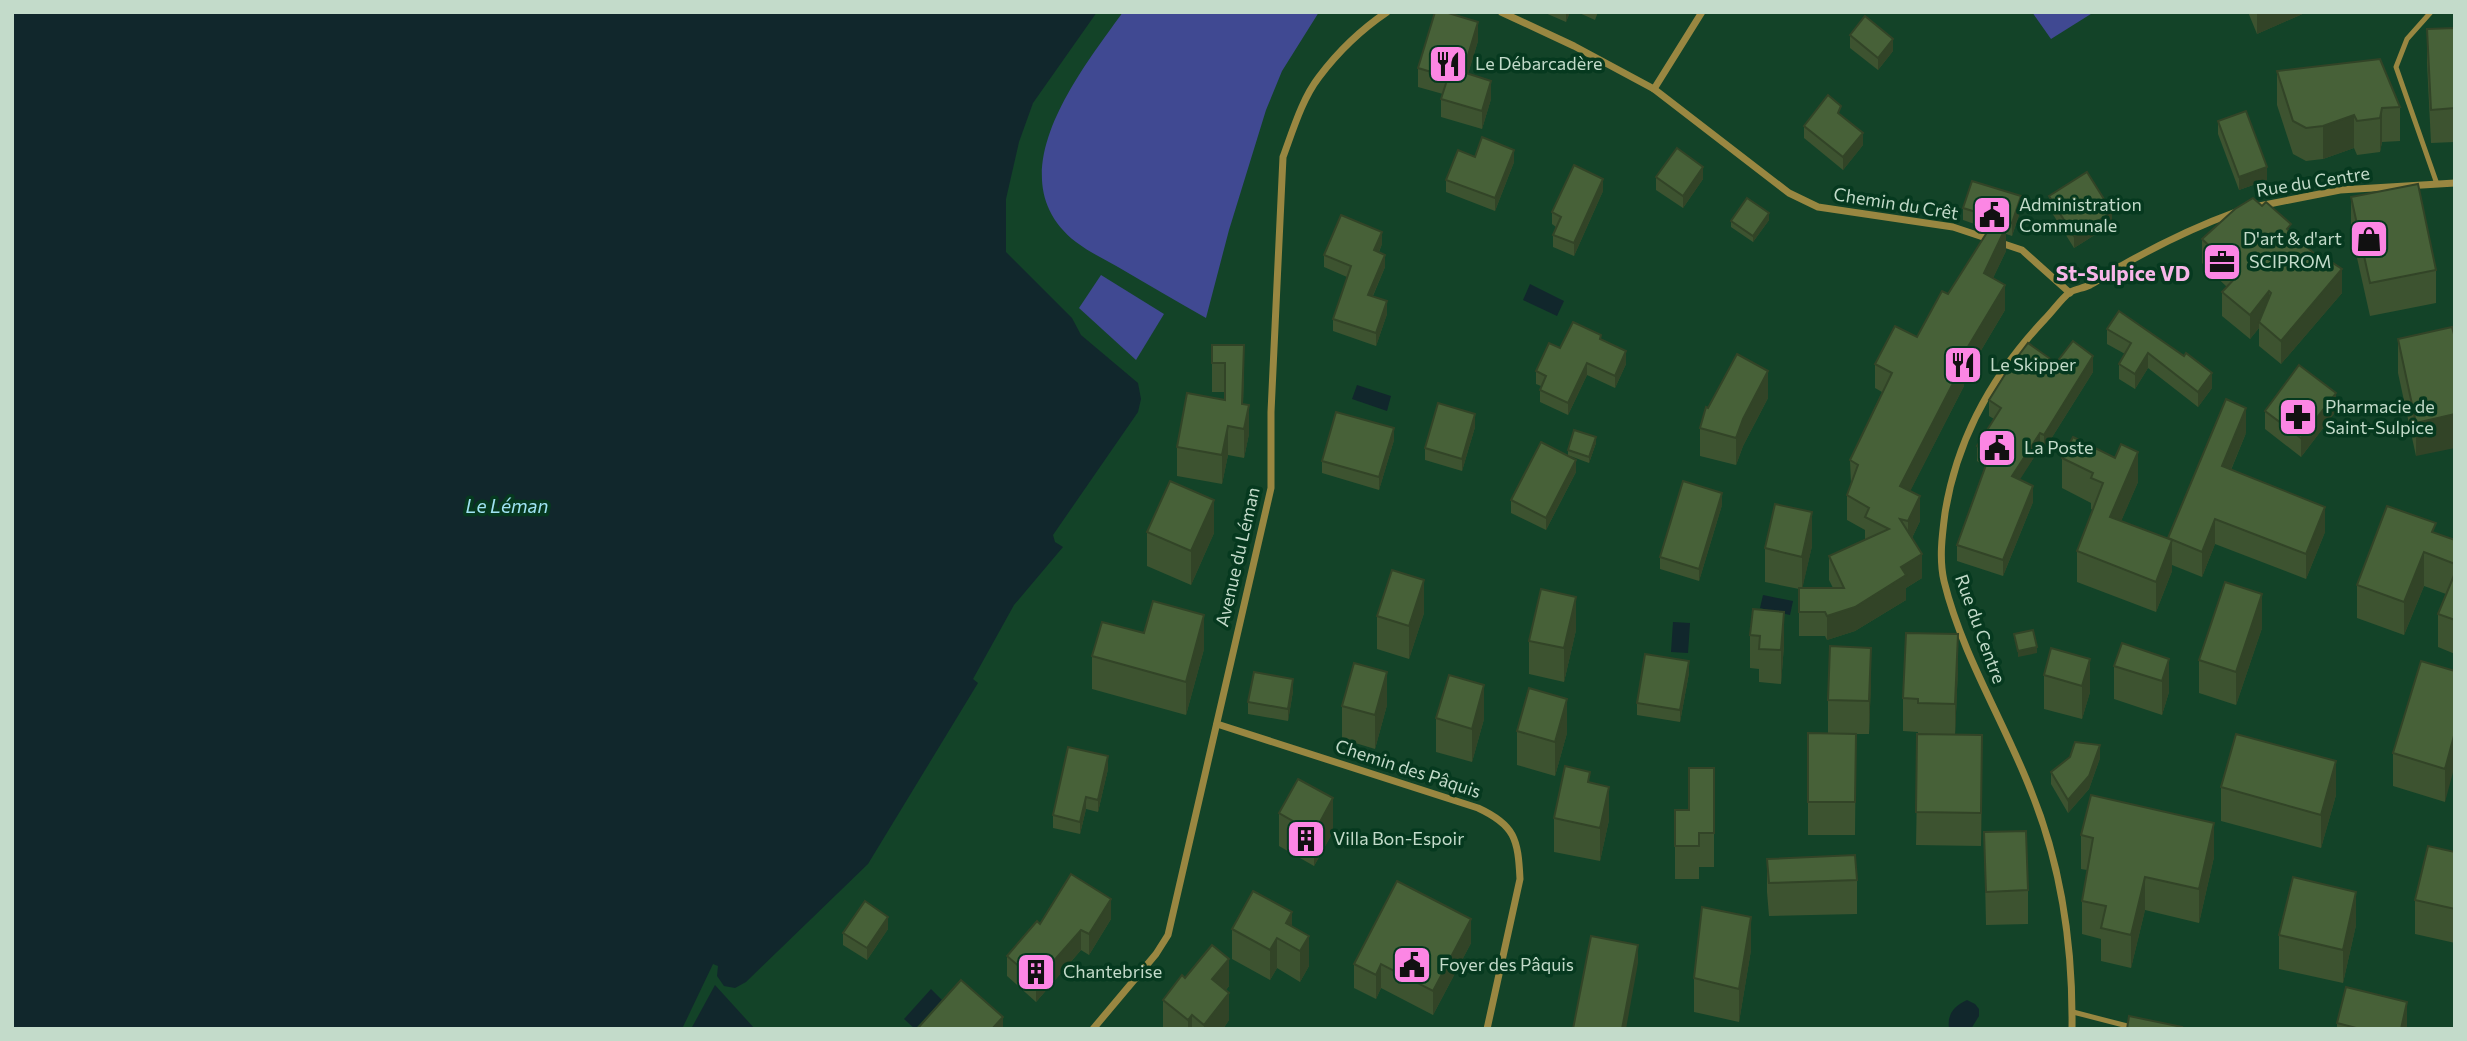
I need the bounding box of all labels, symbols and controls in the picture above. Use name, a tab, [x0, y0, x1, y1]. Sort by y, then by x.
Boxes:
restaurant icon: Le Débarcadère	[1427, 43, 1469, 85]
place label: Le Débarcadère	[1475, 52, 1603, 74]
street label: Rue du Centre	[2254, 161, 2371, 201]
street label: Chemin du Crêt	[1832, 182, 1960, 224]
place label: Administration Communale	[2019, 193, 2142, 236]
public building icon: Administration Communale	[1971, 194, 2013, 236]
shop icon: D'art & d'art	[2348, 218, 2390, 260]
place label: D'art & d'art	[2243, 227, 2342, 249]
office icon: SCIPROM	[2201, 241, 2243, 283]
place label: SCIPROM	[2249, 250, 2332, 272]
district label: St-Sulpice VD	[2056, 260, 2190, 285]
restaurant icon: Le Skipper	[1942, 344, 1984, 386]
place label: Le Skipper	[1990, 353, 2076, 375]
place label: Pharmacie de Saint-Sulpice	[2325, 395, 2435, 438]
pharmacy icon: Pharmacie de Saint-Sulpice	[2277, 396, 2319, 438]
public building icon: La Poste	[1976, 427, 2018, 469]
place label: La Poste	[2024, 436, 2094, 458]
street label: Avenue du Léman	[1210, 485, 1264, 629]
water label: Le Léman	[466, 494, 549, 517]
street label: Rue du Centre	[1951, 571, 2011, 686]
street label: Chemin des Pâquis	[1333, 734, 1484, 802]
building icon: Villa Bon-Espoir	[1285, 818, 1327, 860]
place label: Villa Bon-Espoir	[1333, 827, 1464, 849]
public building icon: Foyer des Pâquis	[1391, 944, 1433, 986]
building icon: Chantebrise	[1015, 951, 1057, 993]
place label: Foyer des Pâquis	[1439, 953, 1574, 975]
place label: Chantebrise	[1063, 960, 1162, 982]

